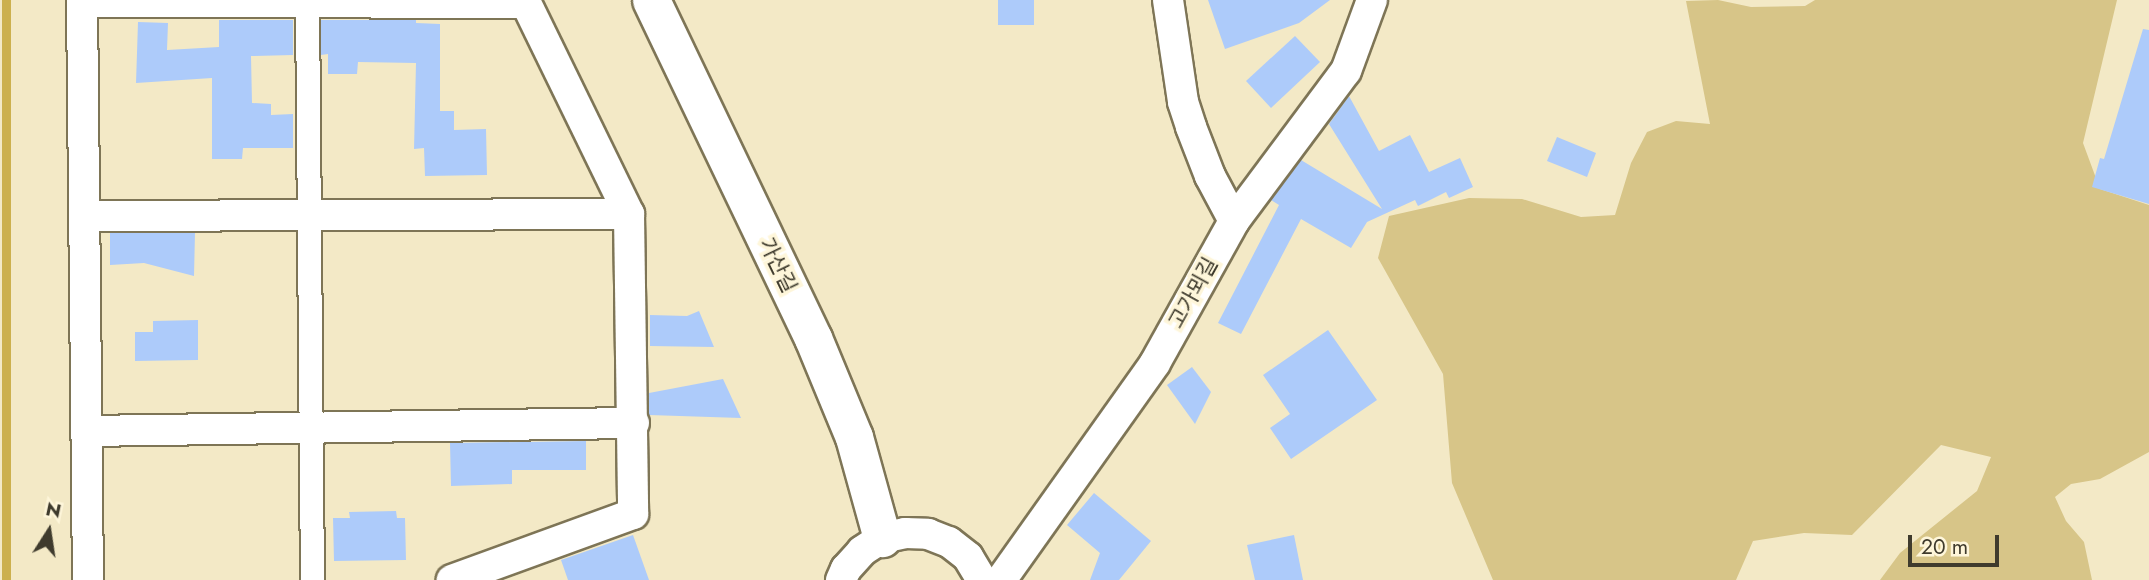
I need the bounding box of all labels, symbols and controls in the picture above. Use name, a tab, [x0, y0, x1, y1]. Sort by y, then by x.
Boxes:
street label: 가산길	[754, 233, 802, 297]
street label: 고가뫼길	[1163, 253, 1223, 333]
text: N	[43, 495, 64, 525]
north arrow	[14, 496, 84, 566]
scale bar	[1911, 520, 2002, 564]
text: 20 m	[1921, 532, 1968, 562]

